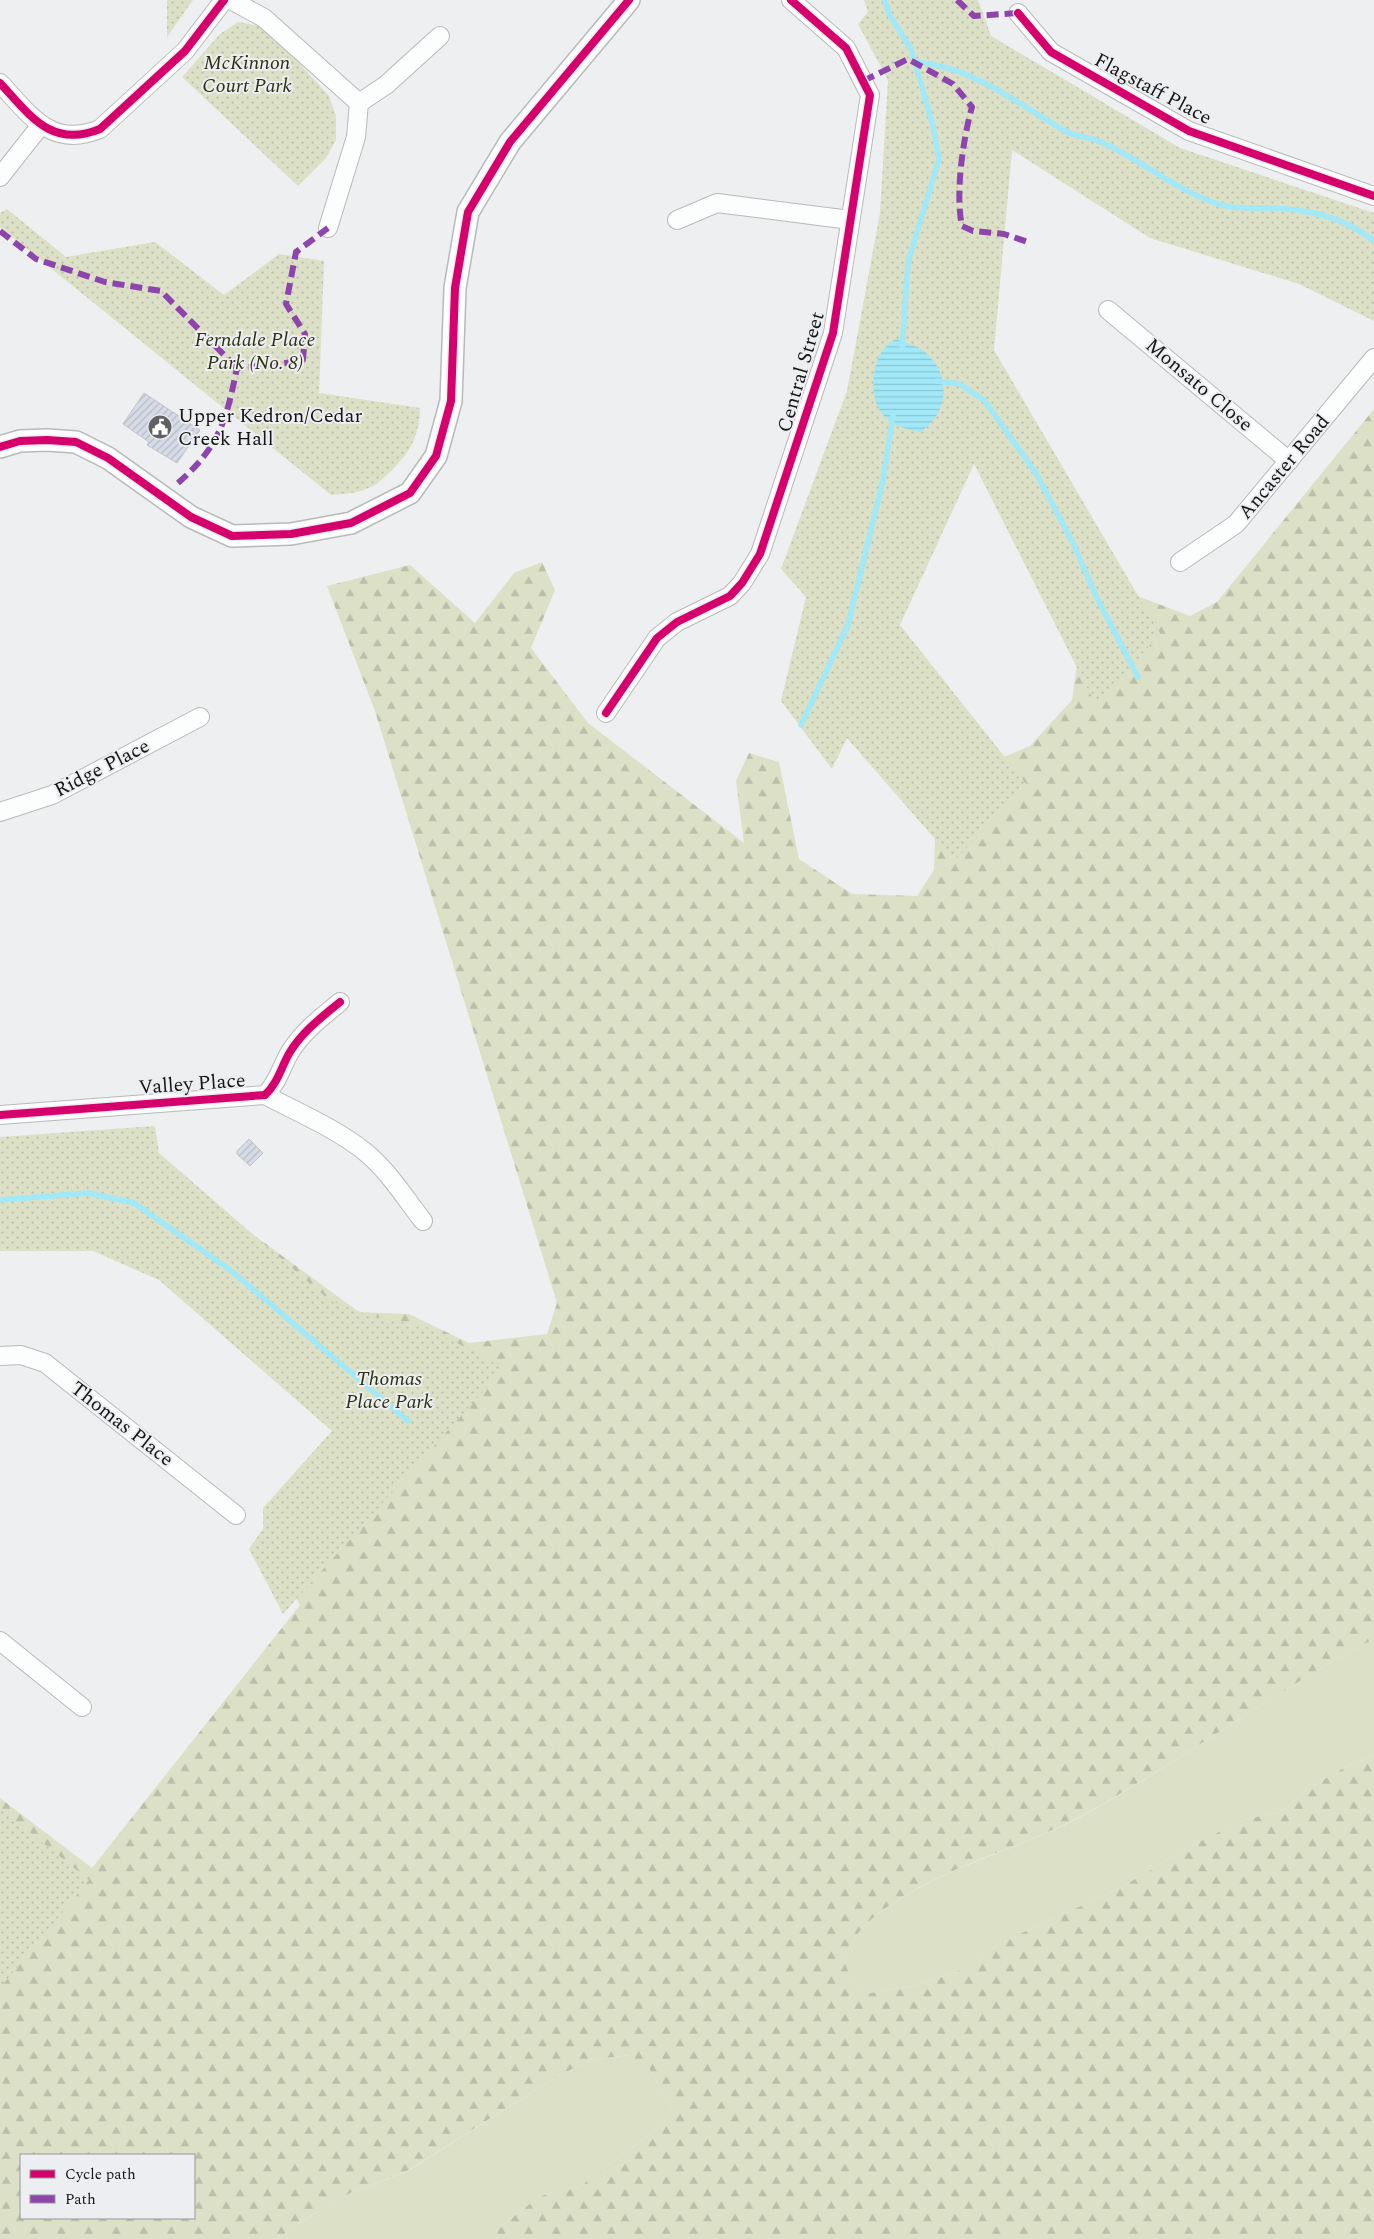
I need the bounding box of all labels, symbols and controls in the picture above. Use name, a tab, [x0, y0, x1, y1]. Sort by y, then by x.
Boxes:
street label: Flagstaff Place	[1089, 45, 1217, 133]
park label: McKinnon Court Park	[202, 48, 293, 101]
street label: Central Street	[769, 308, 833, 436]
park label: Ferndale Place Park (No. 8)	[195, 325, 316, 378]
street label: Monsato Close	[1139, 331, 1259, 439]
place label: Upper Kedron/Cedar Creek Hall	[178, 401, 363, 454]
street label: Ancaster Road	[1231, 408, 1337, 526]
public building icon: Upper Kedron/Cedar Creek Hall	[147, 414, 173, 440]
street label: Ridge Place	[49, 731, 155, 805]
street label: Valley Place	[137, 1065, 247, 1103]
park label: Thomas Place Park	[345, 1364, 433, 1417]
street label: Thomas Place	[64, 1374, 180, 1474]
legend	[20, 2154, 195, 2219]
text: Cycle path	[65, 2163, 136, 2186]
text: Path	[65, 2188, 96, 2211]

